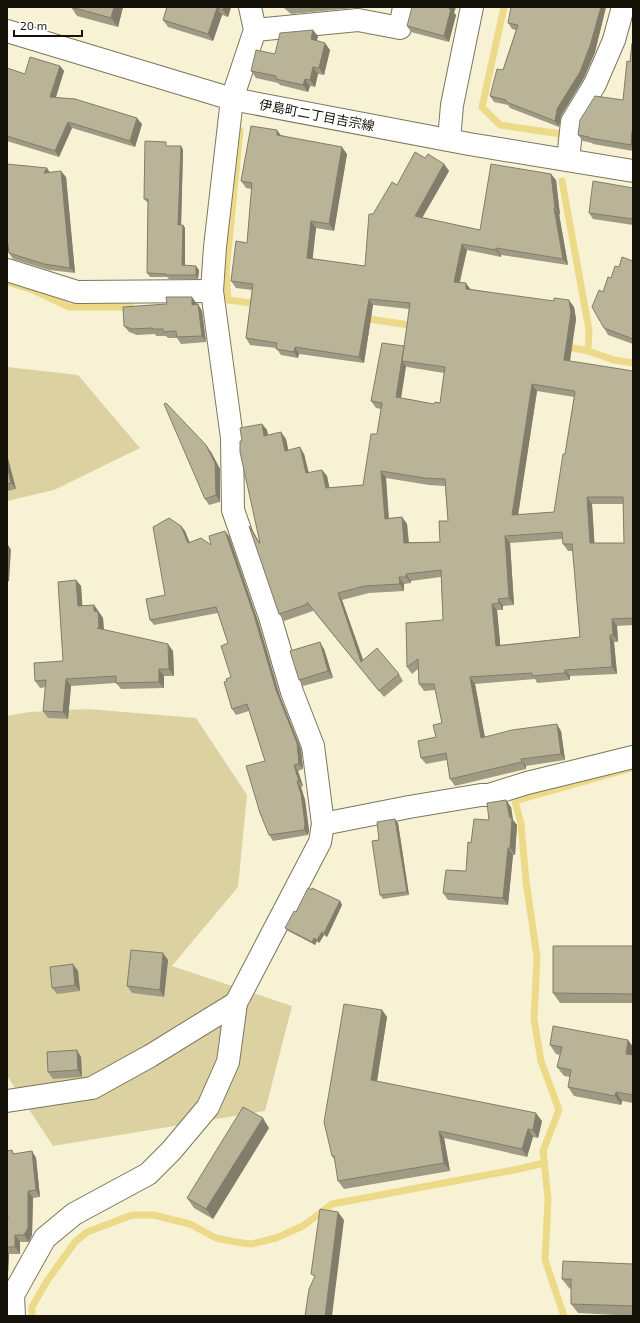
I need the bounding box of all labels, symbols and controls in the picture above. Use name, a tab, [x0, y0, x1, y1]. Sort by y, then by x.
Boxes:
scale bar	[14, 12, 82, 38]
text: 20 m	[20, 18, 47, 32]
street label: 伊島町二丁目吉宗線	[258, 96, 376, 134]

